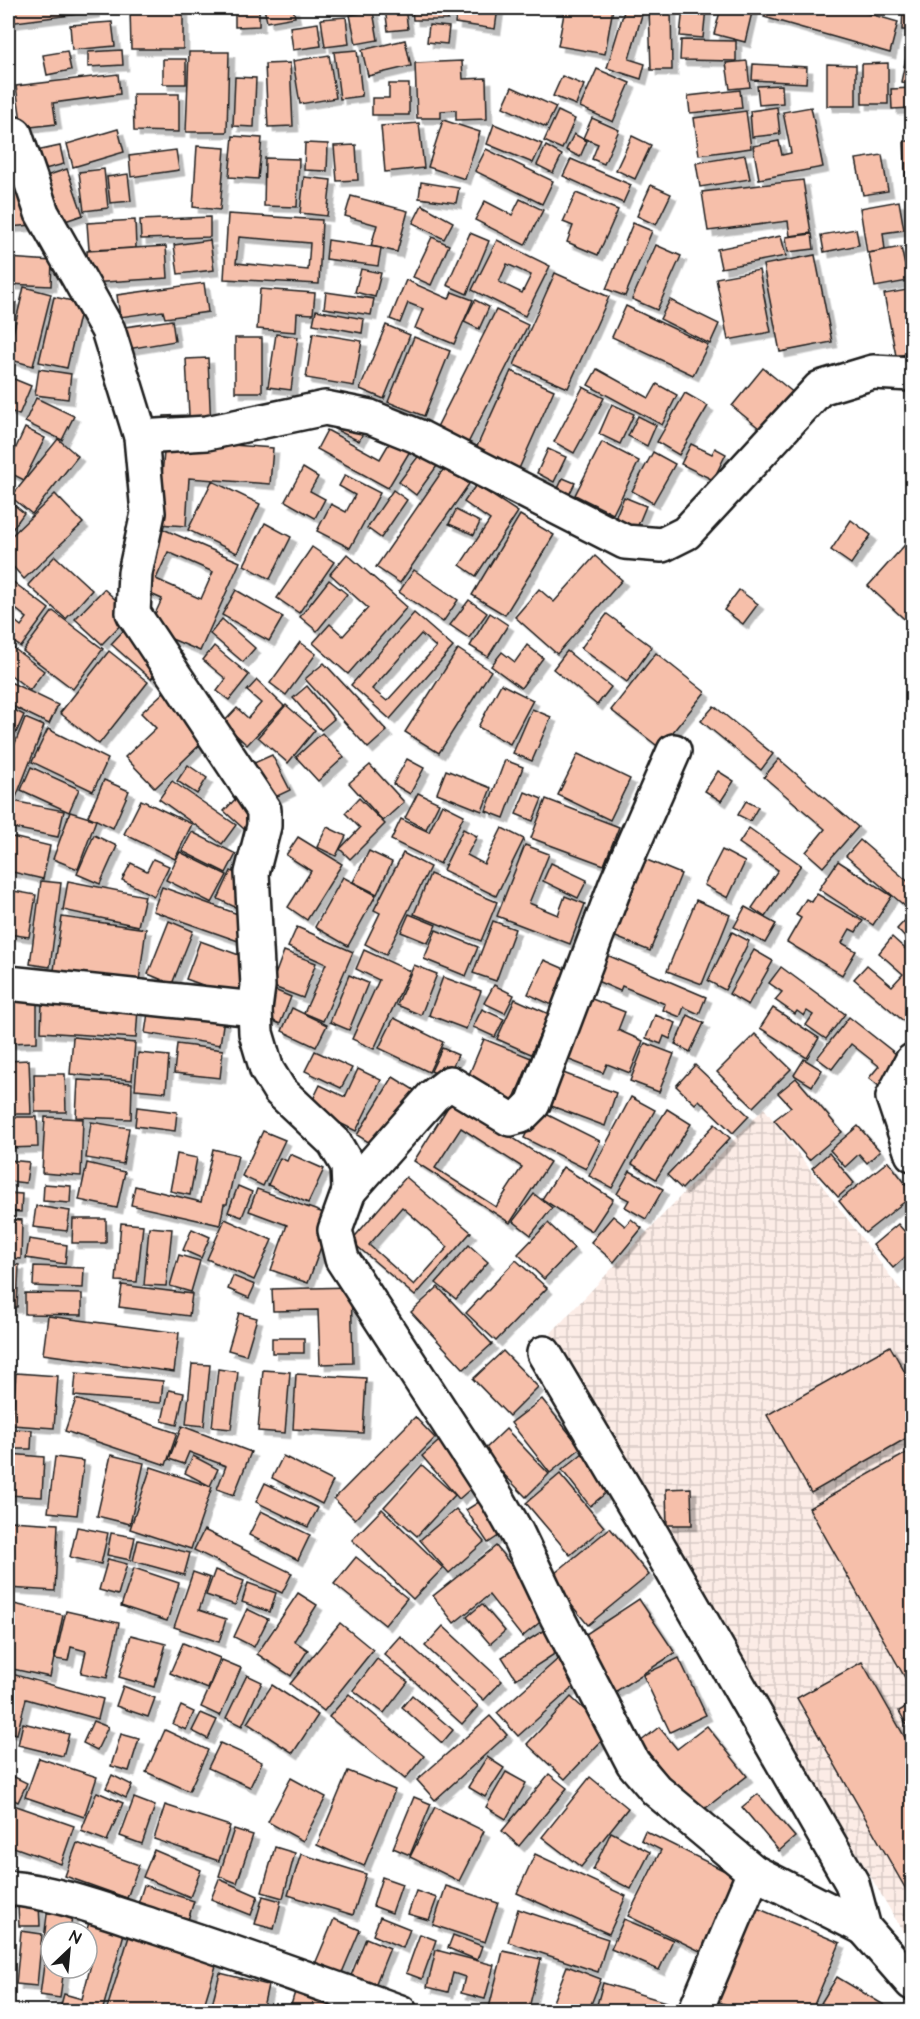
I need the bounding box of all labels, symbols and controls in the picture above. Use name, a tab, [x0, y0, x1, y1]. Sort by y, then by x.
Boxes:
north arrow	[39, 1920, 99, 1980]
text: N	[66, 1925, 84, 1950]

